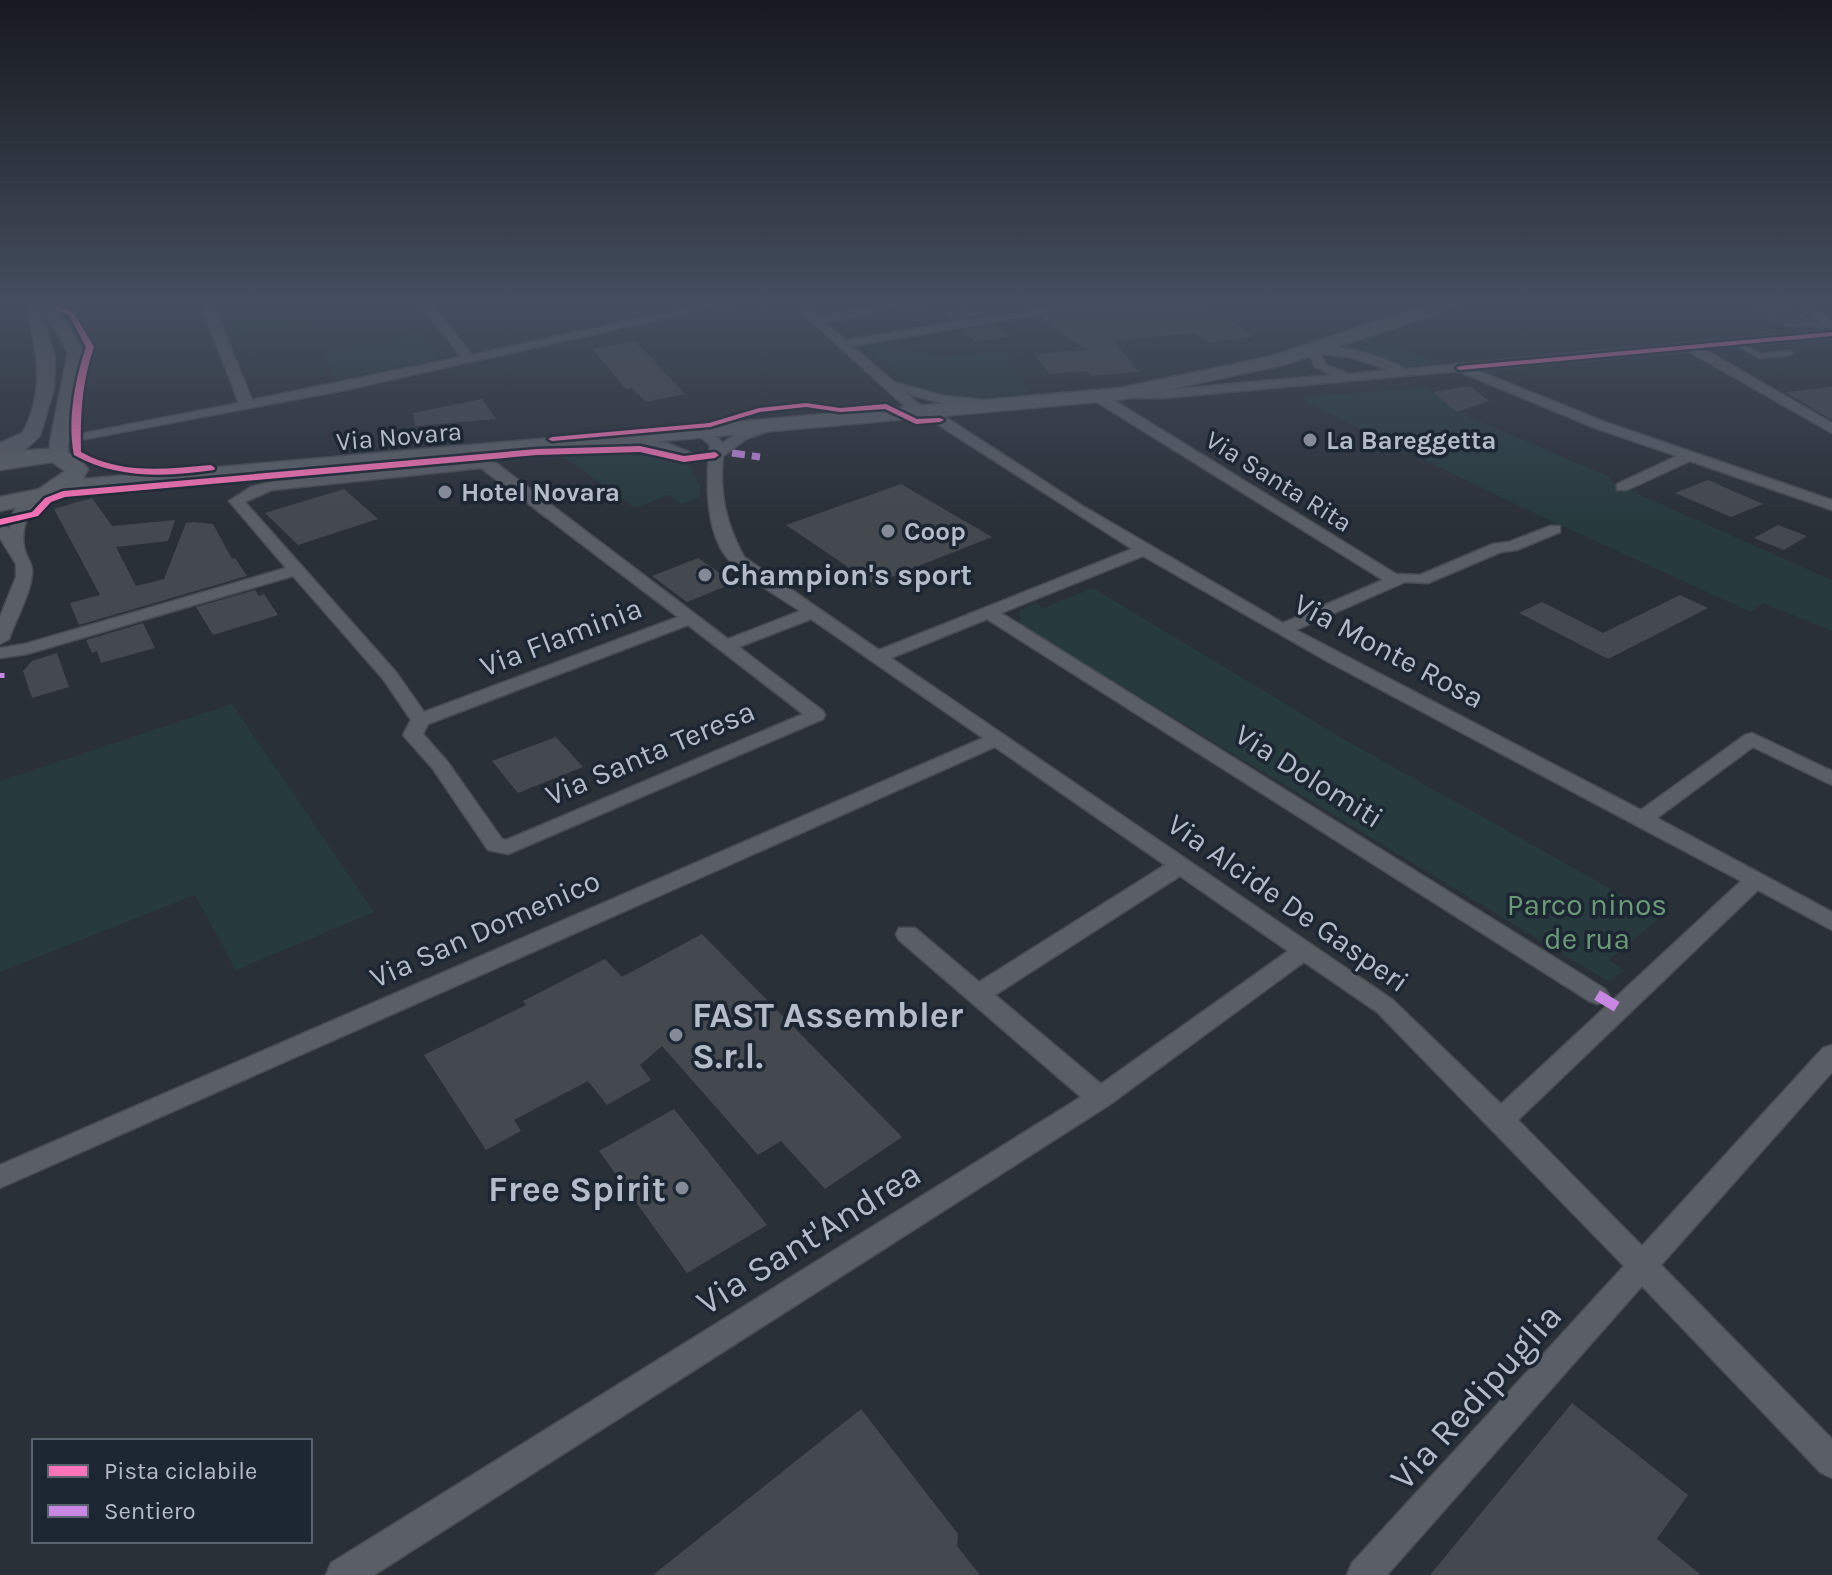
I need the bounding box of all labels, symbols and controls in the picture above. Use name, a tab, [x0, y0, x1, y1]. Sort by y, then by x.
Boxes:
street label: Via Novara	[335, 416, 463, 457]
street label: Via Santa Rita	[1200, 424, 1358, 539]
place label: La Bareggetta	[1326, 425, 1496, 456]
marker: La Bareggetta	[1301, 431, 1319, 449]
place label: Hotel Novara	[461, 477, 620, 508]
marker: Hotel Novara	[436, 483, 454, 501]
place label: Coop	[904, 516, 966, 547]
marker: Coop	[879, 522, 897, 540]
place label: Champion's sport	[721, 557, 972, 593]
marker: Champion's sport	[696, 566, 714, 584]
street label: Via Monte Rosa	[1288, 586, 1490, 716]
street label: Via Flaminia	[475, 590, 647, 684]
street label: Via Santa Teresa	[540, 693, 760, 813]
street label: Via Dolomiti	[1228, 716, 1390, 836]
street label: Via Alcide De Gasperi	[1160, 806, 1416, 1000]
street label: Via San Domenico	[364, 862, 606, 996]
park label: Parco ninos de rua	[1507, 887, 1667, 957]
place label: FAST Assembler S.r.l.	[692, 994, 963, 1077]
marker: FAST Assembler S.r.l.	[667, 1026, 685, 1044]
street label: Via Sant'Andrea	[689, 1152, 928, 1324]
place label: Free Spirit	[488, 1168, 666, 1210]
marker: Free Spirit	[673, 1179, 691, 1197]
street label: Via Redipuglia	[1381, 1295, 1570, 1498]
legend	[32, 1439, 312, 1543]
text: Pista ciclabile	[104, 1457, 257, 1485]
text: Sentiero	[104, 1497, 196, 1525]

